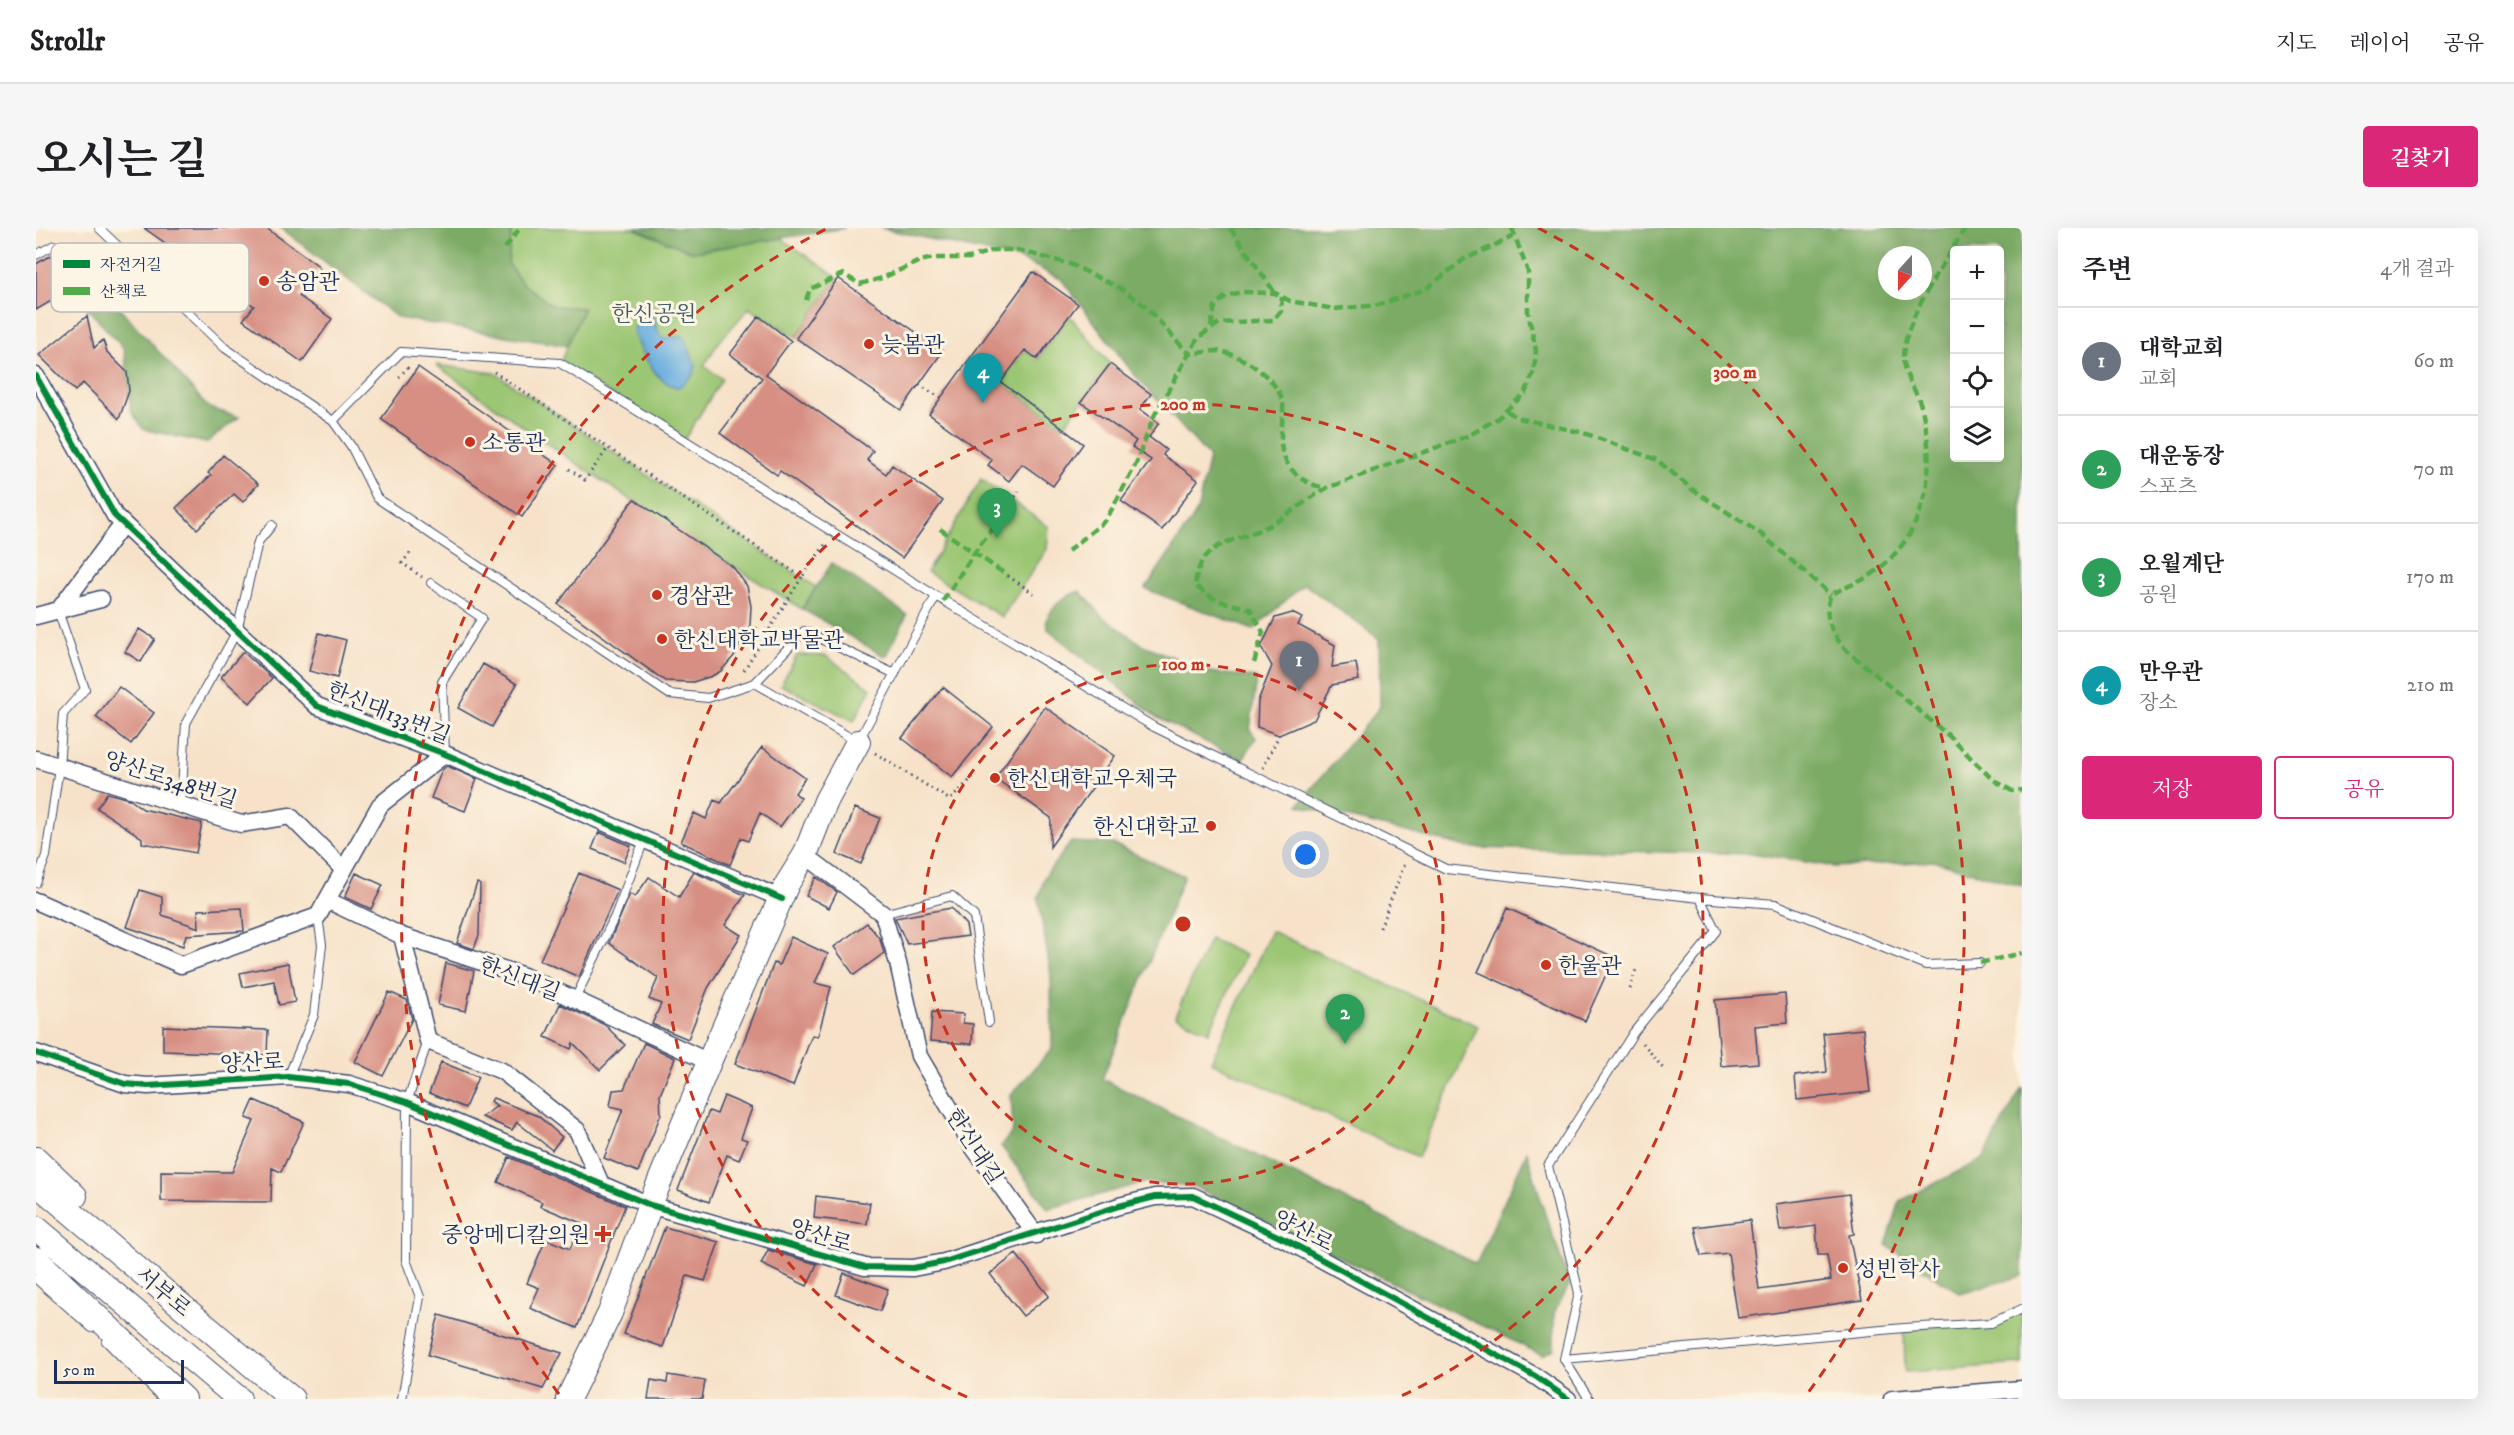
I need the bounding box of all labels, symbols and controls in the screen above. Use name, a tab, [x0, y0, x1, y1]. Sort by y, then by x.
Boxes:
text: Strollr	[30, 24, 105, 59]
text: 지도	[2276, 31, 2317, 57]
text: 레이어	[2350, 31, 2410, 57]
text: 공유	[2443, 31, 2484, 57]
button: 길찾기	[2363, 126, 2478, 187]
text: 오시는 길	[36, 135, 207, 187]
legend	[51, 243, 249, 312]
north arrow	[1878, 246, 1932, 300]
map controls	[1950, 246, 2004, 462]
button: +	[1950, 246, 2004, 300]
text: 주변	[2082, 254, 2132, 287]
text: 자전거길	[100, 255, 162, 275]
text: 4개 결과	[2380, 257, 2454, 282]
place label: 송암관	[276, 269, 341, 296]
marker: 송암관	[257, 274, 271, 288]
text: 산책로	[100, 282, 147, 302]
button: −	[1950, 300, 2004, 354]
park label: 한신공원	[611, 301, 697, 328]
place label: 늦봄관	[881, 332, 946, 359]
text: 대학교회	[2139, 335, 2224, 362]
marker: 늦봄관	[862, 337, 876, 351]
text: 1	[2098, 349, 2105, 374]
text: 60 m	[2414, 349, 2454, 374]
pin: 4	[964, 354, 1002, 403]
button: locate	[1950, 354, 2004, 408]
text: 300 m	[1713, 362, 1757, 384]
text: 교회	[2139, 367, 2178, 392]
text: 200 m	[1160, 394, 1206, 416]
button: layers	[1950, 408, 2004, 462]
place label: 소통관	[482, 430, 547, 457]
marker: 소통관	[463, 435, 477, 449]
text: 대운동장	[2139, 443, 2224, 470]
text: 2	[2097, 457, 2106, 482]
text: 70 m	[2413, 457, 2454, 482]
text: 스포츠	[2139, 475, 2197, 500]
pin: 3	[978, 488, 1016, 538]
text: 오월계단	[2139, 551, 2224, 578]
text: 3	[2098, 565, 2105, 590]
text: 170 m	[2406, 565, 2454, 590]
place label: 경삼관	[669, 583, 734, 610]
text: 공원	[2139, 583, 2178, 608]
marker: 경삼관	[650, 588, 664, 602]
place label: 한신대학교박물관	[674, 627, 845, 654]
marker: 한신대학교박물관	[655, 632, 669, 646]
pin: 1	[1280, 642, 1318, 691]
text: 100 m	[1161, 654, 1205, 676]
text: 만우관	[2139, 659, 2203, 686]
text: 4	[2096, 673, 2107, 698]
text: 210 m	[2407, 673, 2454, 698]
street label: 한신대133번길	[323, 676, 454, 750]
text: 장소	[2139, 691, 2178, 716]
street label: 양산로348번길	[101, 746, 240, 815]
button: 저장	[2082, 756, 2262, 819]
button: 공유	[2274, 756, 2454, 819]
place label: 한신대학교우체국	[1007, 766, 1177, 793]
marker: 한신대학교우체국	[988, 771, 1002, 785]
place label: 한신대학교	[1093, 814, 1199, 841]
marker: 한신대학교	[1204, 819, 1218, 833]
your location	[1291, 840, 1320, 869]
centre of rings	[1173, 914, 1193, 934]
street label: 한신대길	[475, 952, 564, 1007]
place label: 한울관	[1558, 953, 1623, 980]
marker: 한울관	[1539, 958, 1553, 972]
pin: 2	[1326, 994, 1364, 1044]
street label: 양산로	[220, 1048, 285, 1079]
street label: 한신대길	[939, 1104, 1008, 1190]
street label: 양산로	[1269, 1205, 1338, 1258]
street label: 양산로	[786, 1214, 855, 1259]
place label: 중앙메디칼의원	[441, 1222, 590, 1249]
marker: 중앙메디칼의원	[594, 1225, 612, 1243]
place label: 성빈학사	[1855, 1256, 1941, 1283]
street label: 서부로	[130, 1261, 196, 1323]
marker: 성빈학사	[1836, 1261, 1850, 1275]
scale bar	[54, 1357, 184, 1384]
text: 50 m	[63, 1360, 95, 1380]

